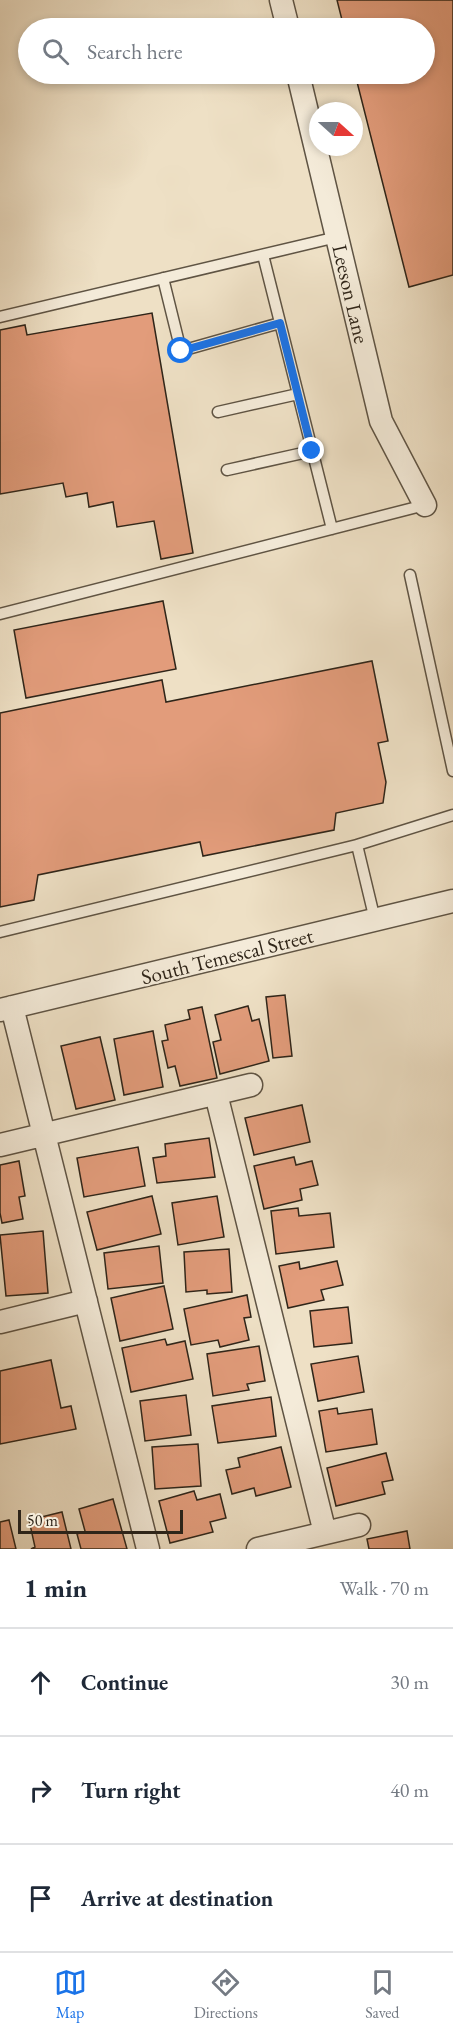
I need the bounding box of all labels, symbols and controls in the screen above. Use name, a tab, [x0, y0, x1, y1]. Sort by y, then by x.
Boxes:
search box	[18, 18, 435, 84]
icon: search	[39, 35, 72, 68]
text: Search here	[87, 37, 182, 66]
north arrow	[309, 102, 363, 156]
street label: Leeson Lane	[327, 242, 375, 346]
route start	[167, 337, 193, 363]
route end	[298, 437, 324, 463]
street label: South Temescal Street	[138, 921, 316, 990]
scale bar	[18, 1507, 183, 1534]
text: 50 m	[27, 1510, 58, 1531]
text: 1 min	[24, 1571, 87, 1605]
text: Walk · 70 m	[340, 1575, 429, 1601]
icon: ahead	[24, 1666, 57, 1699]
text: Continue	[81, 1668, 168, 1697]
text: 30 m	[390, 1669, 429, 1695]
icon: right	[24, 1774, 57, 1807]
text: Turn right	[81, 1776, 180, 1805]
text: 40 m	[390, 1777, 429, 1803]
icon: arrive	[24, 1882, 57, 1915]
text: Arrive at destination	[81, 1884, 273, 1913]
tab: Map	[54, 1966, 87, 2023]
tab: Directions	[194, 1966, 258, 2023]
tab: Saved	[365, 1966, 399, 2023]

